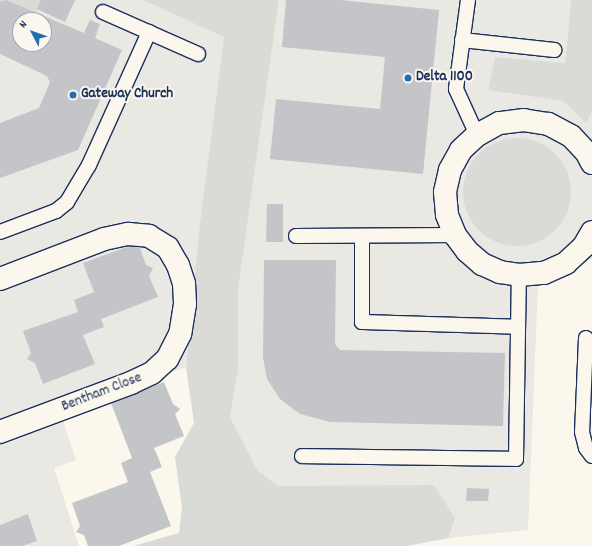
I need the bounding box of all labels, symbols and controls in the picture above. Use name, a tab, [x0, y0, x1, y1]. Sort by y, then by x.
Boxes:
north arrow	[12, 12, 52, 52]
text: N	[16, 17, 32, 32]
place label: Delta 1100	[416, 69, 473, 87]
marker: Delta 1100	[403, 73, 413, 83]
place label: Gateway Church	[81, 86, 173, 104]
marker: Gateway Church	[68, 90, 78, 100]
street label: Bentham Close	[59, 369, 145, 417]

